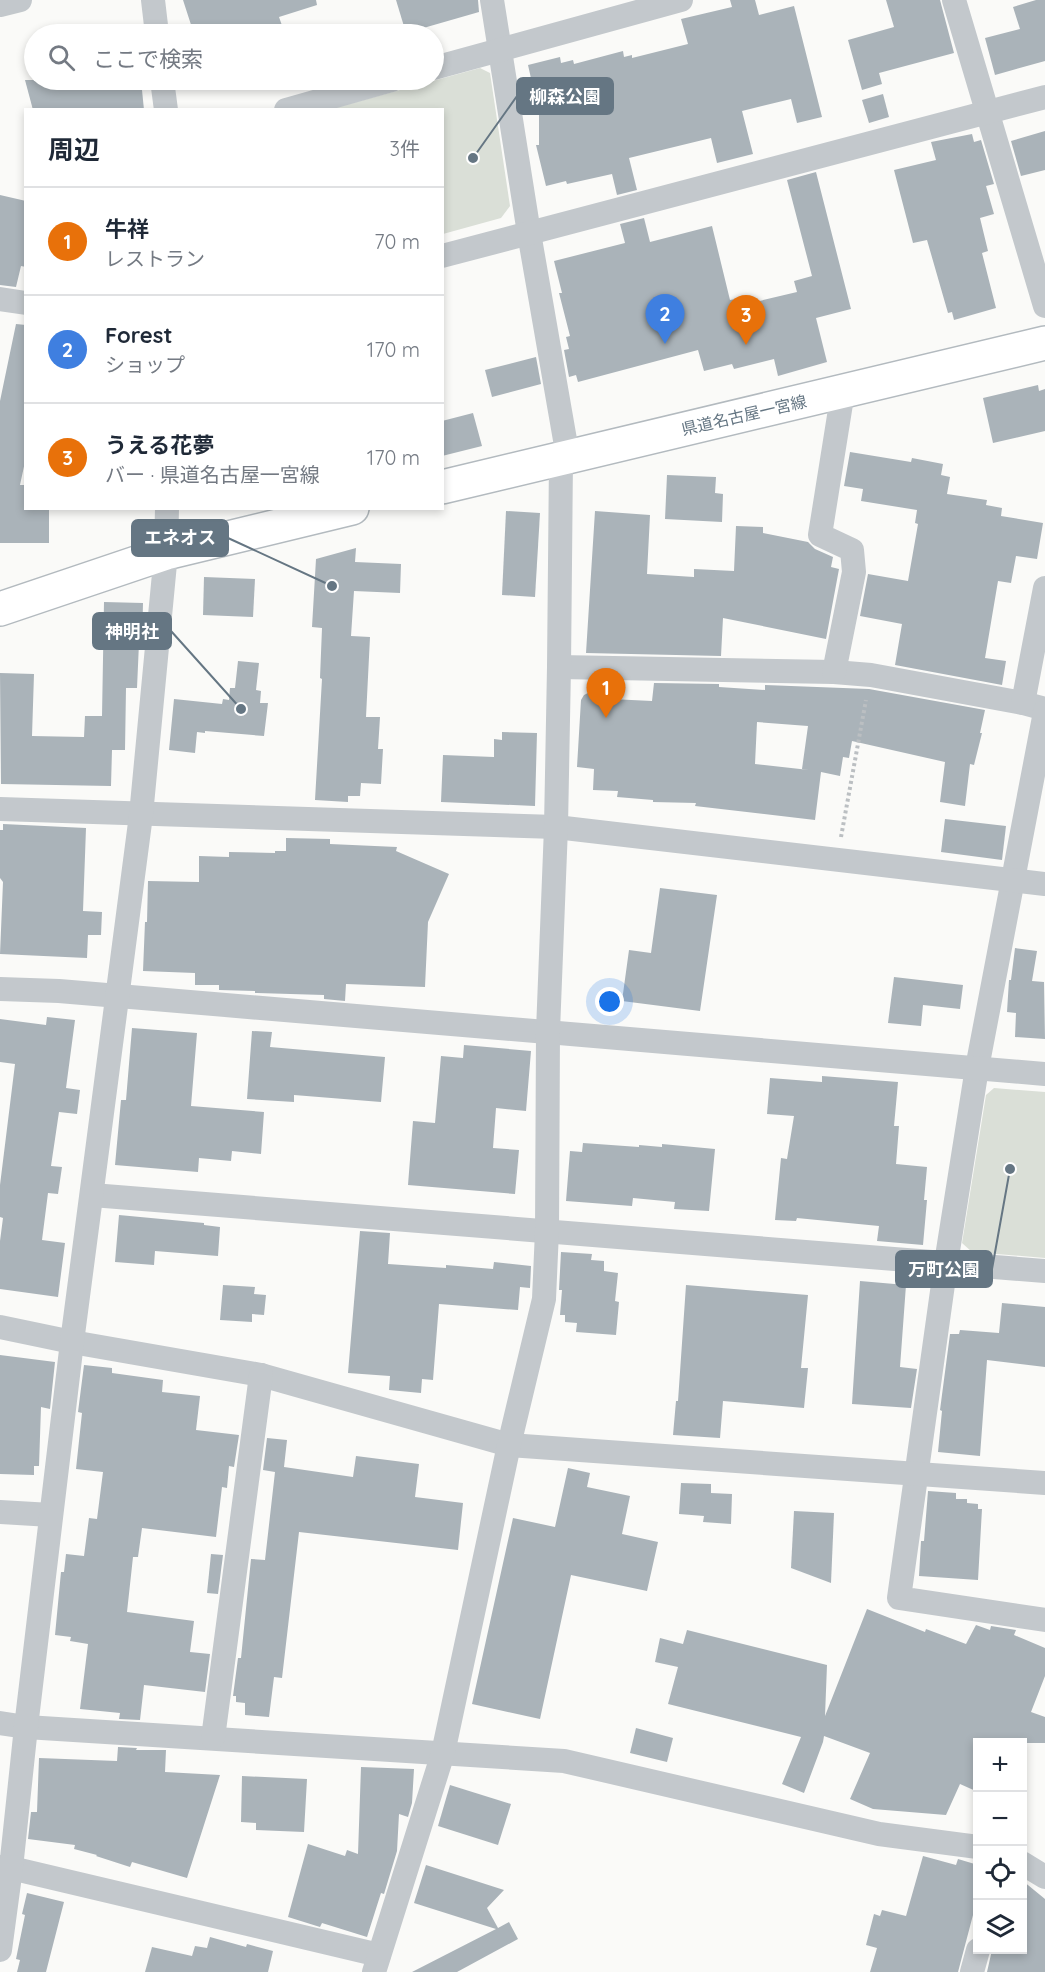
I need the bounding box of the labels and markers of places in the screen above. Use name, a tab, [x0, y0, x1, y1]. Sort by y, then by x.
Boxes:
callout: 柳森公園	[517, 78, 613, 114]
pin: 2	[646, 294, 684, 344]
pin: 3	[726, 296, 766, 345]
callout: エネオス	[132, 520, 228, 556]
callout: 神明社	[93, 613, 171, 649]
pin: 1	[586, 668, 626, 718]
callout: 万町公園	[896, 1251, 992, 1287]

